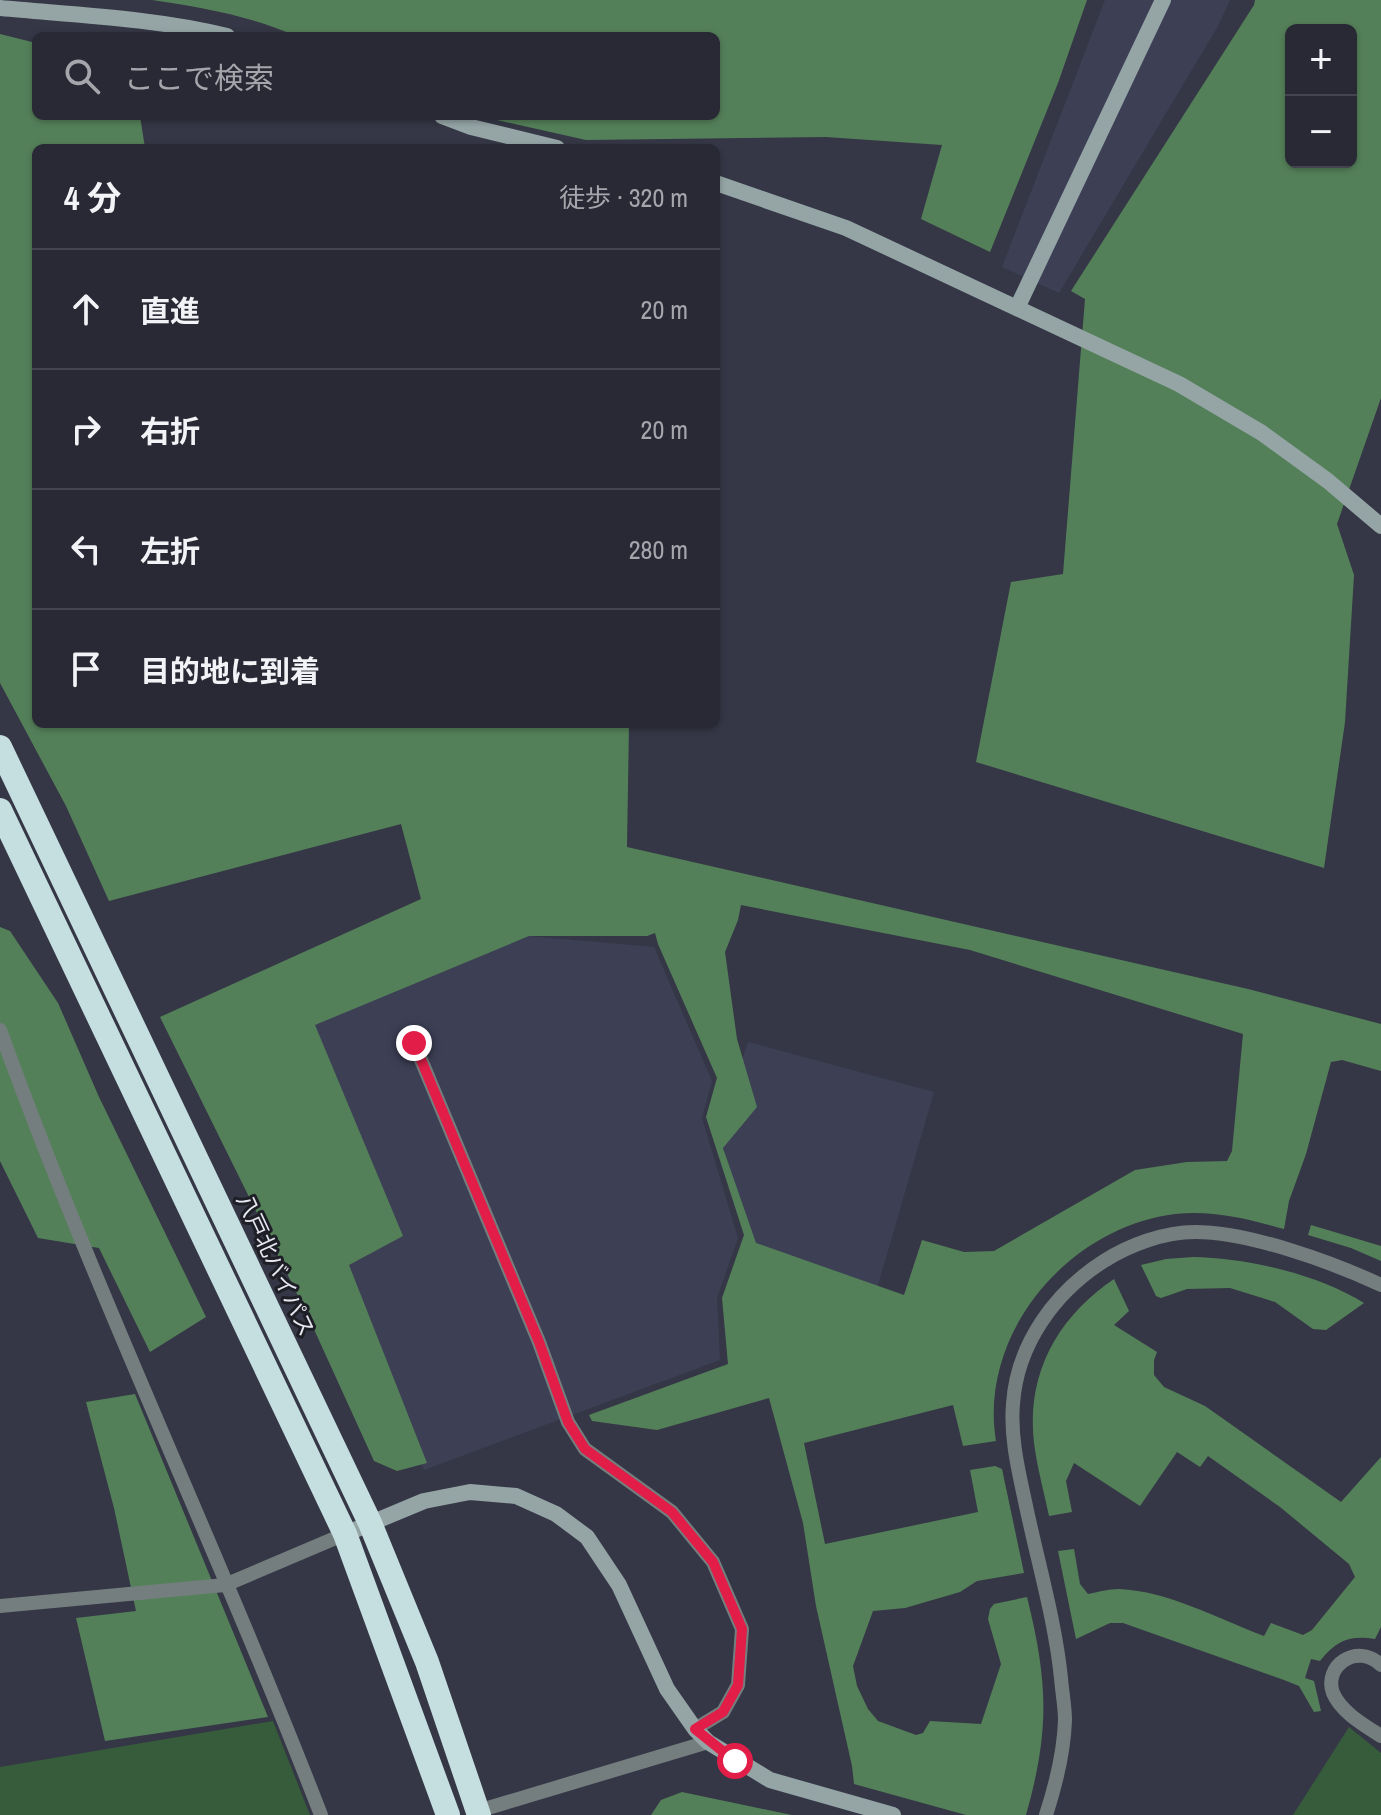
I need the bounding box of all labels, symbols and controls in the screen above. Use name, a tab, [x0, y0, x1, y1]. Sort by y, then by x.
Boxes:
map controls	[1285, 24, 1357, 168]
button: +	[1285, 24, 1357, 96]
search box	[32, 32, 720, 120]
icon: search	[60, 54, 104, 98]
text: ここで検索	[124, 58, 274, 98]
button: −	[1285, 96, 1357, 168]
text: 4 分	[64, 175, 121, 221]
text: 徒歩 · 320 m	[559, 180, 688, 215]
icon: ahead	[64, 287, 108, 331]
text: 直進	[140, 291, 200, 331]
text: 20 m	[641, 292, 688, 327]
icon: right	[64, 407, 108, 451]
text: 右折	[140, 411, 200, 451]
text: 20 m	[641, 412, 688, 447]
icon: left	[64, 527, 108, 571]
text: 左折	[140, 531, 200, 571]
text: 280 m	[629, 532, 688, 567]
icon: arrive	[64, 647, 108, 691]
text: 目的地に到着	[140, 651, 320, 691]
route end	[396, 1025, 432, 1061]
street label: 八戸北バイパス	[230, 1189, 322, 1341]
route start	[717, 1743, 753, 1779]

